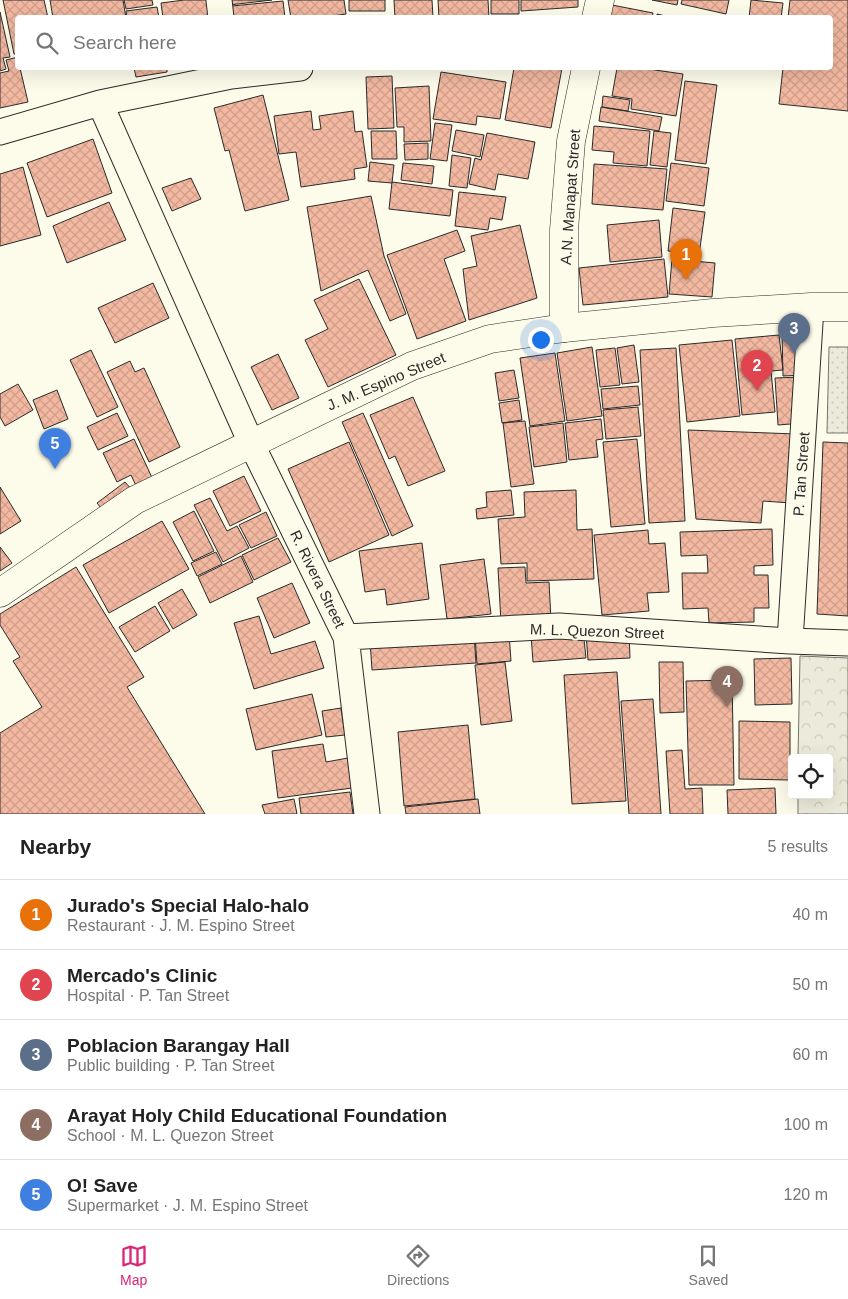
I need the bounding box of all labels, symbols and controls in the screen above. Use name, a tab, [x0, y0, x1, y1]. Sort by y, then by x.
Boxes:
search box	[15, 15, 833, 70]
icon: search	[33, 29, 61, 57]
text: Search here	[73, 32, 177, 53]
street label: A.N. Manapat Street	[557, 128, 583, 265]
pin: 1	[670, 239, 702, 280]
pin: 3	[778, 313, 810, 354]
your location	[528, 327, 554, 353]
street label: J. M. Espino Street	[324, 348, 448, 414]
pin: 2	[741, 350, 773, 391]
pin: 5	[39, 428, 71, 469]
street label: P. Tan Street	[790, 430, 812, 517]
street label: R. Rivera Street	[287, 527, 349, 631]
street label: M. L. Quezon Street	[530, 620, 665, 642]
pin: 4	[711, 666, 743, 707]
map controls	[788, 754, 833, 799]
button: locate	[788, 754, 833, 799]
text: Nearby	[20, 835, 91, 858]
text: 5 results	[768, 838, 828, 855]
text: Jurado's Special Halo-halo	[67, 895, 309, 916]
text: 1	[32, 906, 40, 923]
text: 40 m	[792, 906, 828, 923]
text: Restaurant · J. M. Espino Street	[67, 917, 295, 934]
text: Mercado's Clinic	[67, 965, 217, 986]
text: 2	[32, 976, 40, 993]
text: 50 m	[792, 976, 828, 993]
text: Hospital · P. Tan Street	[67, 987, 229, 1004]
text: Poblacion Barangay Hall	[67, 1035, 290, 1056]
text: 3	[32, 1046, 40, 1063]
text: 60 m	[792, 1046, 828, 1063]
text: Public building · P. Tan Street	[67, 1057, 275, 1074]
text: Arayat Holy Child Educational Foundation	[67, 1105, 447, 1126]
text: 4	[32, 1116, 40, 1133]
text: 100 m	[784, 1116, 828, 1133]
text: School · M. L. Quezon Street	[67, 1127, 273, 1144]
text: O! Save	[67, 1175, 138, 1196]
text: 5	[32, 1186, 40, 1203]
text: 120 m	[784, 1186, 828, 1203]
text: Supermarket · J. M. Espino Street	[67, 1197, 308, 1214]
tab: Map	[120, 1242, 148, 1288]
tab: Directions	[387, 1242, 449, 1288]
tab: Saved	[689, 1242, 728, 1288]

